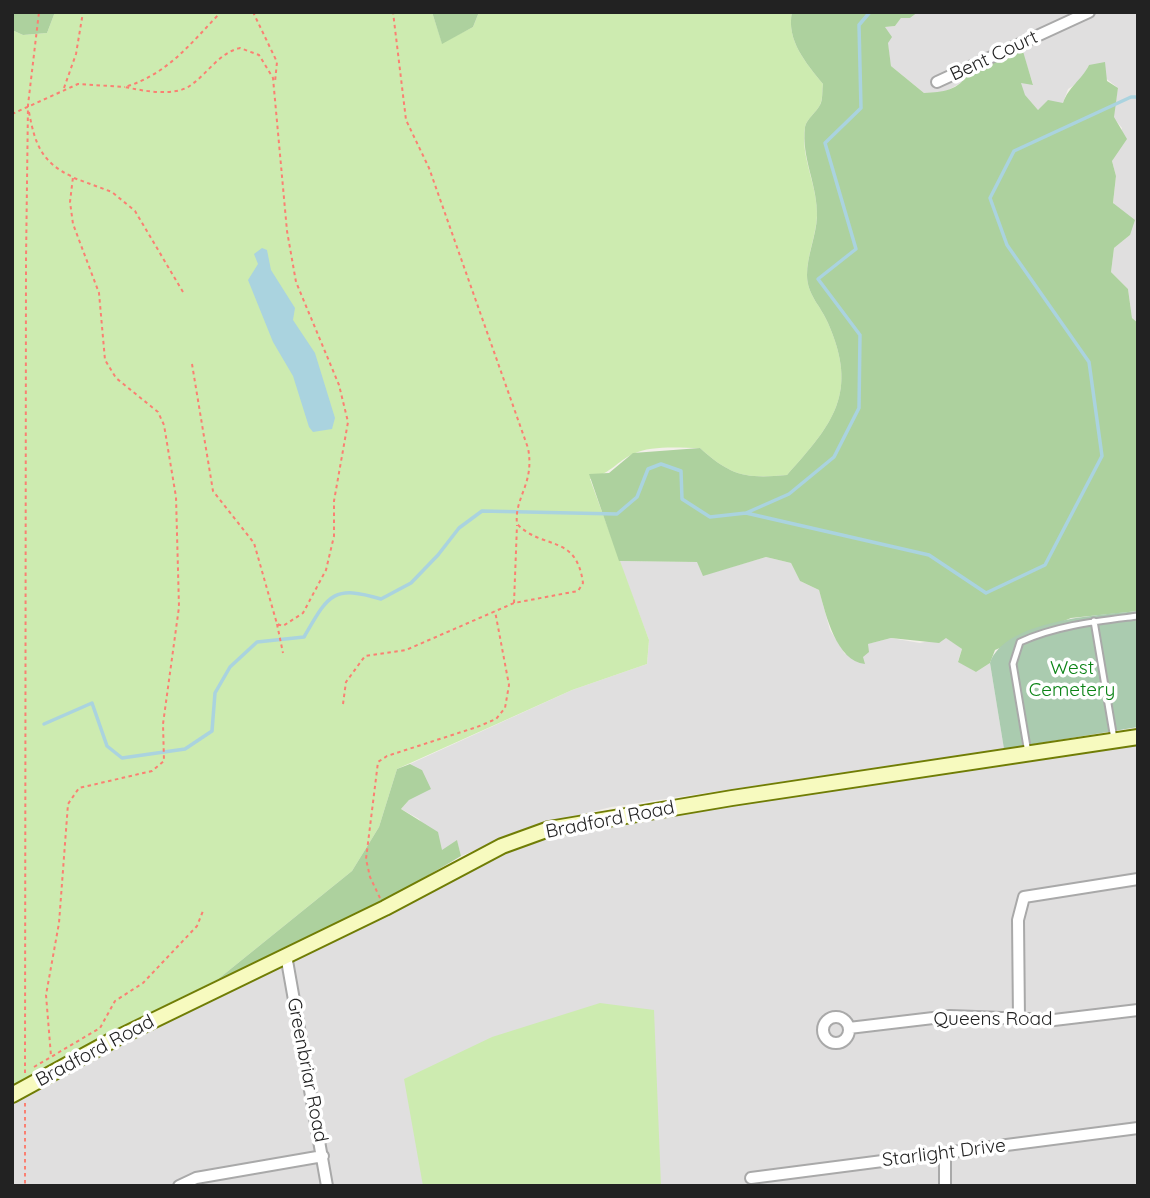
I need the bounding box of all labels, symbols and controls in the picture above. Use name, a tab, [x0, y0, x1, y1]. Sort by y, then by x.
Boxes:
street label: Bent Court	[947, 26, 1041, 86]
park label: West Cemetery	[1029, 657, 1115, 701]
street label: Bradford Road	[544, 796, 676, 844]
street label: Greenbriar Road	[282, 996, 332, 1144]
street label: Queens Road	[933, 1008, 1053, 1030]
street label: Bradford Road	[32, 1010, 158, 1092]
street label: Starlight Drive	[881, 1134, 1007, 1172]

